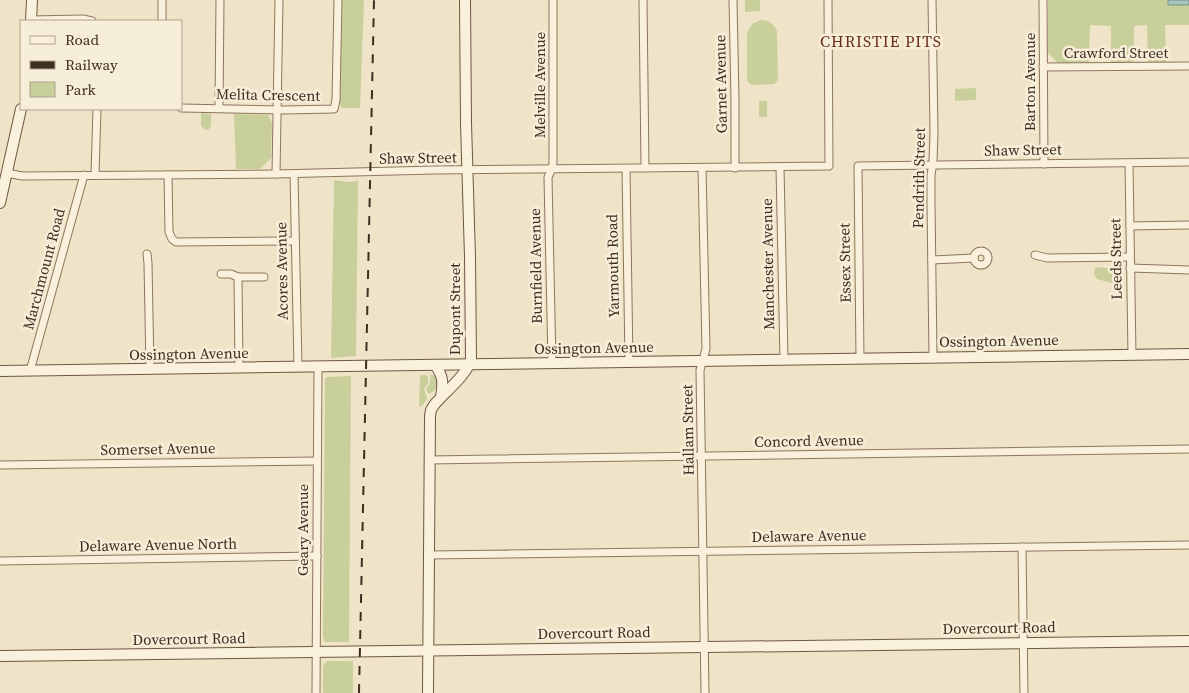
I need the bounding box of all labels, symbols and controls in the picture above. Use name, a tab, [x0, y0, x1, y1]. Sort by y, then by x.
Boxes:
legend	[20, 20, 182, 110]
text: Road	[65, 29, 99, 50]
district label: CHRISTIE PITS	[820, 30, 942, 52]
street label: Melville Avenue	[529, 31, 550, 138]
street label: Barton Avenue	[1019, 32, 1040, 131]
street label: Garnet Avenue	[709, 34, 732, 133]
street label: Crawford Street	[1064, 42, 1168, 63]
text: Railway	[65, 54, 118, 75]
text: Park	[65, 79, 97, 100]
street label: Melita Crescent	[216, 83, 320, 106]
street label: Pendrith Street	[907, 127, 930, 229]
street label: Shaw Street	[984, 138, 1062, 161]
street label: Shaw Street	[379, 146, 457, 169]
street label: Manchester Avenue	[756, 198, 779, 330]
street label: Marchmount Road	[17, 205, 70, 332]
street label: Burnfield Avenue	[524, 208, 547, 324]
street label: Yarmouth Road	[601, 213, 624, 318]
street label: Leeds Street	[1104, 218, 1127, 300]
street label: Acores Avenue	[270, 221, 293, 320]
street label: Essex Street	[833, 223, 856, 303]
street label: Dupont Street	[444, 263, 465, 355]
street label: Ossington Avenue	[939, 329, 1059, 352]
street label: Ossington Avenue	[534, 336, 654, 359]
street label: Ossington Avenue	[129, 342, 249, 365]
street label: Hallam Street	[676, 384, 699, 476]
street label: Concord Avenue	[754, 429, 864, 452]
street label: Somerset Avenue	[100, 437, 216, 460]
street label: Geary Avenue	[292, 484, 313, 576]
street label: Delaware Avenue	[751, 524, 867, 547]
street label: Delaware Avenue North	[79, 533, 237, 556]
street label: Dovercourt Road	[942, 616, 1056, 639]
street label: Dovercourt Road	[537, 621, 651, 644]
street label: Dovercourt Road	[132, 627, 246, 650]

